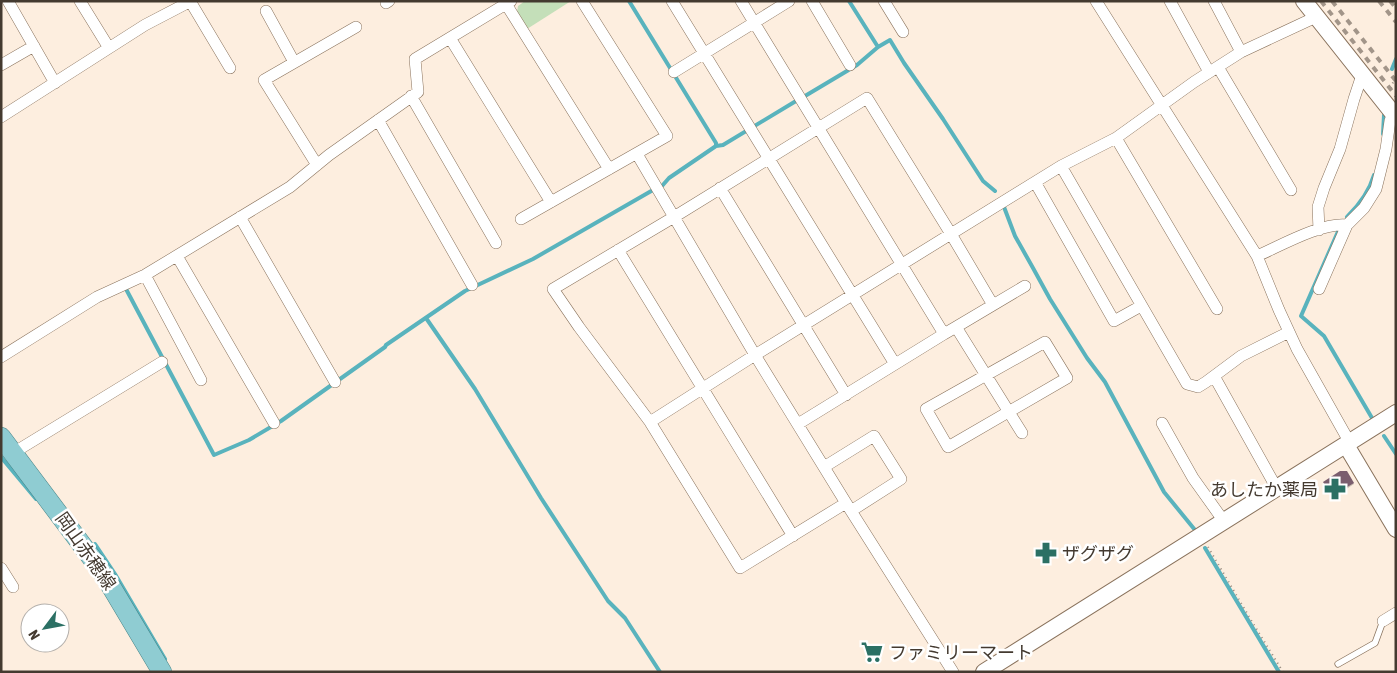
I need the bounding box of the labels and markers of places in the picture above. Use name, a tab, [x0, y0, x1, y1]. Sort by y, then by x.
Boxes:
pharmacy icon: あしたか薬局	[1322, 476, 1348, 502]
place label: あしたか薬局	[1210, 479, 1318, 500]
pharmacy icon: ザグザグ	[1033, 540, 1059, 566]
place label: ザグザグ	[1062, 543, 1134, 564]
supermarket icon: ファミリーマート	[859, 639, 885, 665]
place label: ファミリーマート	[889, 642, 1033, 663]

